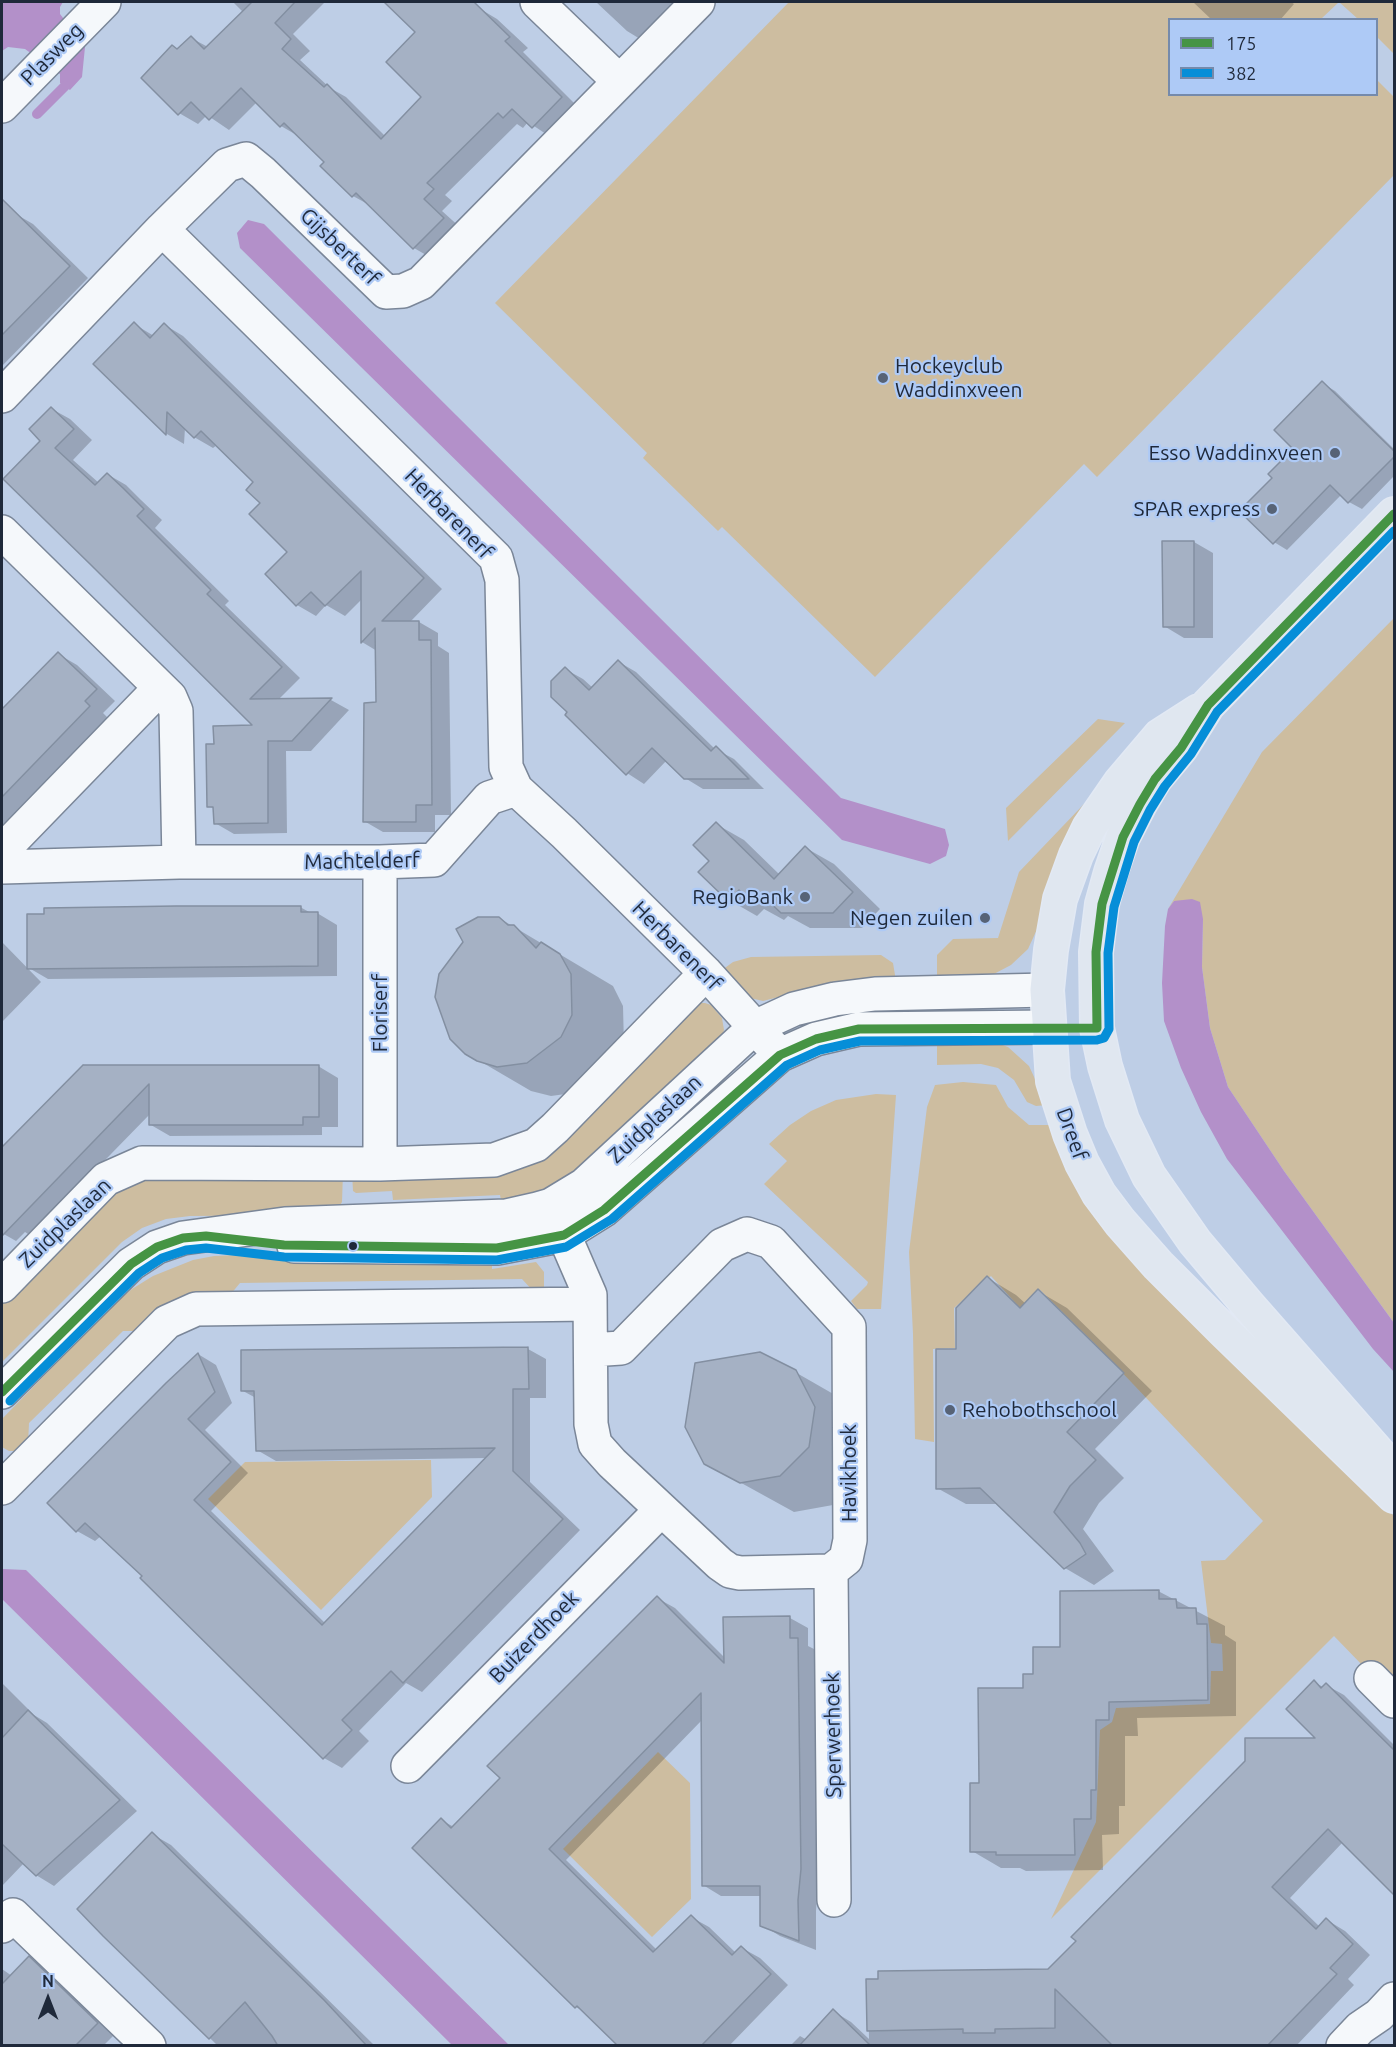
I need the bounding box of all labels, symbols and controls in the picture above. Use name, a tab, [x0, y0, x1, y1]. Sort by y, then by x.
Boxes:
street label: Plasweg	[16, 18, 88, 90]
legend	[1168, 18, 1378, 96]
text: 175	[1226, 33, 1256, 53]
text: 382	[1226, 63, 1256, 83]
street label: Gijsberterf	[295, 203, 385, 291]
place label: Hockeyclub Waddinxveen	[895, 353, 1023, 403]
marker: Hockeyclub Waddinxveen	[876, 371, 890, 385]
place label: Esso Waddinxveen	[1148, 440, 1323, 466]
marker: Esso Waddinxveen	[1328, 446, 1342, 460]
street label: Herbarenerf	[400, 463, 498, 565]
place label: SPAR express	[1134, 496, 1260, 522]
marker: SPAR express	[1265, 502, 1279, 516]
street label: Machtelderf	[304, 847, 420, 875]
place label: RegioBank	[692, 884, 793, 910]
marker: RegioBank	[798, 890, 812, 904]
street label: Herbarenerf	[627, 896, 727, 996]
place label: Negen zuilen	[850, 905, 973, 931]
marker: Negen zuilen	[978, 911, 992, 925]
street label: Floriserf	[367, 974, 393, 1052]
street label: Zuidplaslaan	[603, 1070, 707, 1168]
street label: Dreef	[1051, 1104, 1093, 1164]
street label: Zuidplaslaan	[14, 1173, 116, 1273]
unlabelled marker	[347, 1240, 359, 1252]
place label: Rehobothschool	[962, 1397, 1117, 1423]
marker: Rehobothschool	[943, 1403, 957, 1417]
street label: Havikhoek	[836, 1424, 862, 1522]
street label: Buizerdhoek	[484, 1586, 584, 1688]
street label: Sperwerhoek	[819, 1672, 847, 1798]
north arrow	[18, 1969, 78, 2029]
text: N	[42, 1972, 54, 1990]

